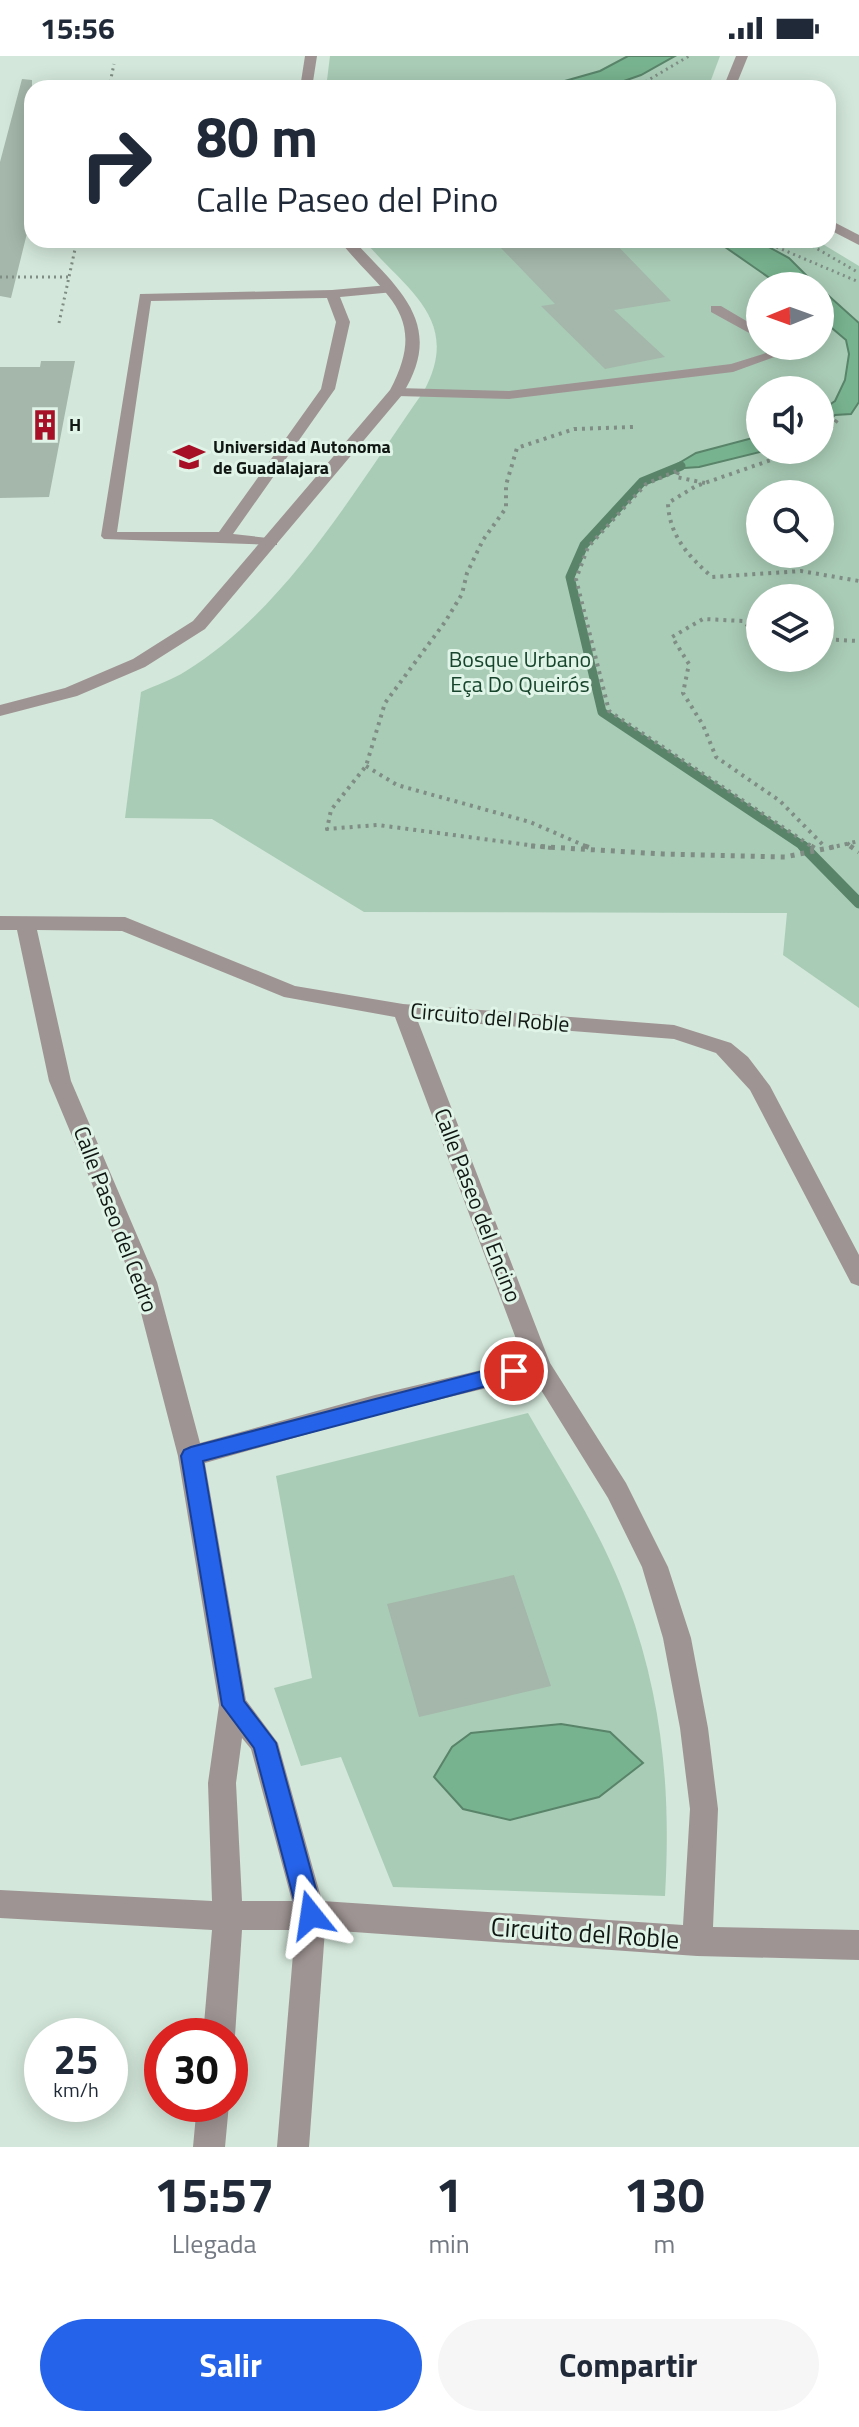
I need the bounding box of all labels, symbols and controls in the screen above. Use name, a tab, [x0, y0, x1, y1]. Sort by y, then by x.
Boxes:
text: 15:56	[40, 5, 115, 51]
text: 80 m	[196, 94, 318, 179]
icon: right	[64, 112, 168, 216]
text: Calle Paseo del Pino	[196, 171, 498, 226]
north arrow	[746, 272, 834, 360]
map controls	[746, 272, 834, 672]
button: sound	[746, 376, 834, 464]
building icon: H	[28, 408, 62, 442]
place label: H	[69, 411, 81, 438]
place label: Universidad Autonoma de Guadalajara	[213, 433, 391, 481]
school or university icon: Universidad Autonoma de Guadalajara	[172, 440, 206, 474]
button: search	[746, 480, 834, 568]
button: layers	[746, 584, 834, 672]
park label: Bosque Urbano Eça Do Queirós	[449, 642, 591, 701]
street label: Circuito del Roble	[409, 993, 571, 1041]
street label: Calle Paseo del Encino	[425, 1103, 531, 1307]
street label: Calle Paseo del Cedro	[65, 1121, 167, 1317]
pin	[480, 1337, 548, 1405]
icon: arrive	[492, 1349, 536, 1393]
position arrow	[269, 1873, 353, 1957]
street label: Circuito del Roble	[489, 1906, 681, 1959]
speed limit sign: 30	[144, 2018, 248, 2122]
text: 25	[54, 2029, 98, 2090]
text: km/h	[53, 2074, 99, 2105]
text: 15:57	[154, 2158, 274, 2231]
text: 1	[436, 2158, 463, 2231]
text: 130	[624, 2158, 705, 2231]
text: Llegada	[172, 2224, 257, 2263]
text: min	[428, 2224, 470, 2263]
text: m	[654, 2224, 675, 2263]
button: Salir	[40, 2319, 422, 2411]
button: Compartir	[438, 2319, 819, 2411]

